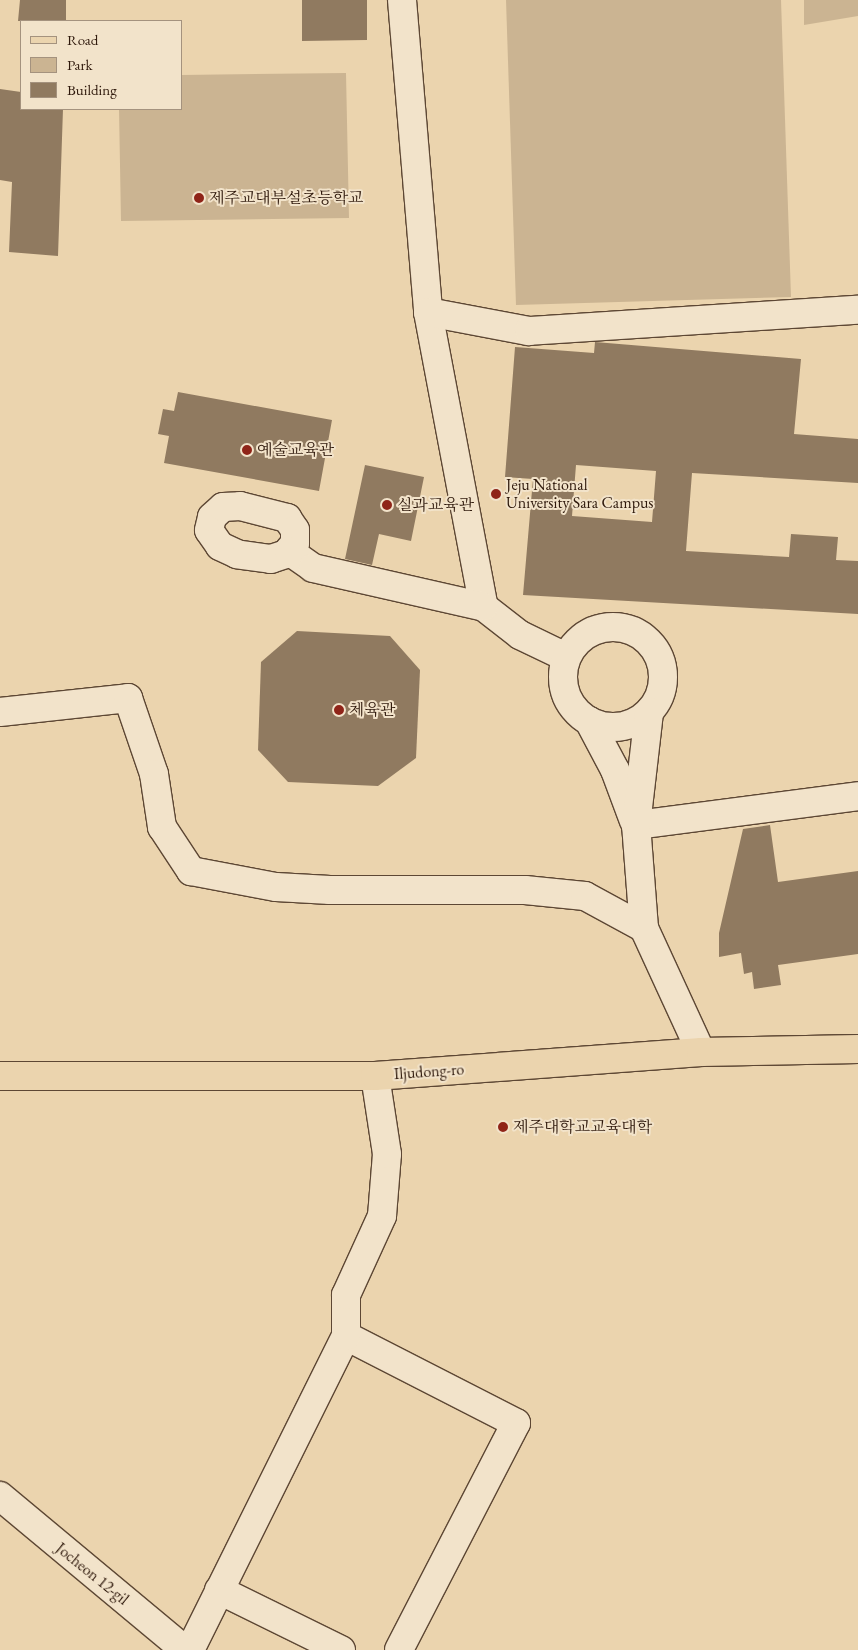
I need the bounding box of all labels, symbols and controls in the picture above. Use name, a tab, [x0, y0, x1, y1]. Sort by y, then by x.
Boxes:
legend	[20, 20, 182, 110]
text: Road	[67, 30, 98, 49]
text: Park	[67, 55, 93, 74]
text: Building	[67, 80, 117, 99]
place label: 제주교대부설초등학교	[209, 188, 364, 208]
marker: 제주교대부설초등학교	[193, 192, 205, 204]
place label: 예술교육관	[257, 440, 334, 460]
marker: 예술교육관	[241, 444, 253, 456]
place label: Jeju National University Sara Campus	[506, 475, 654, 513]
marker: Jeju National University Sara Campus	[490, 488, 502, 500]
place label: 실과교육관	[397, 495, 474, 515]
marker: 실과교육관	[381, 499, 393, 511]
place label: 체육관	[349, 700, 395, 720]
marker: 체육관	[333, 704, 345, 716]
street label: Iljudong-ro	[393, 1060, 465, 1084]
place label: 제주대학교교육대학	[513, 1117, 652, 1137]
marker: 제주대학교교육대학	[497, 1121, 509, 1133]
street label: Jocheon 12-gil	[52, 1539, 132, 1609]

